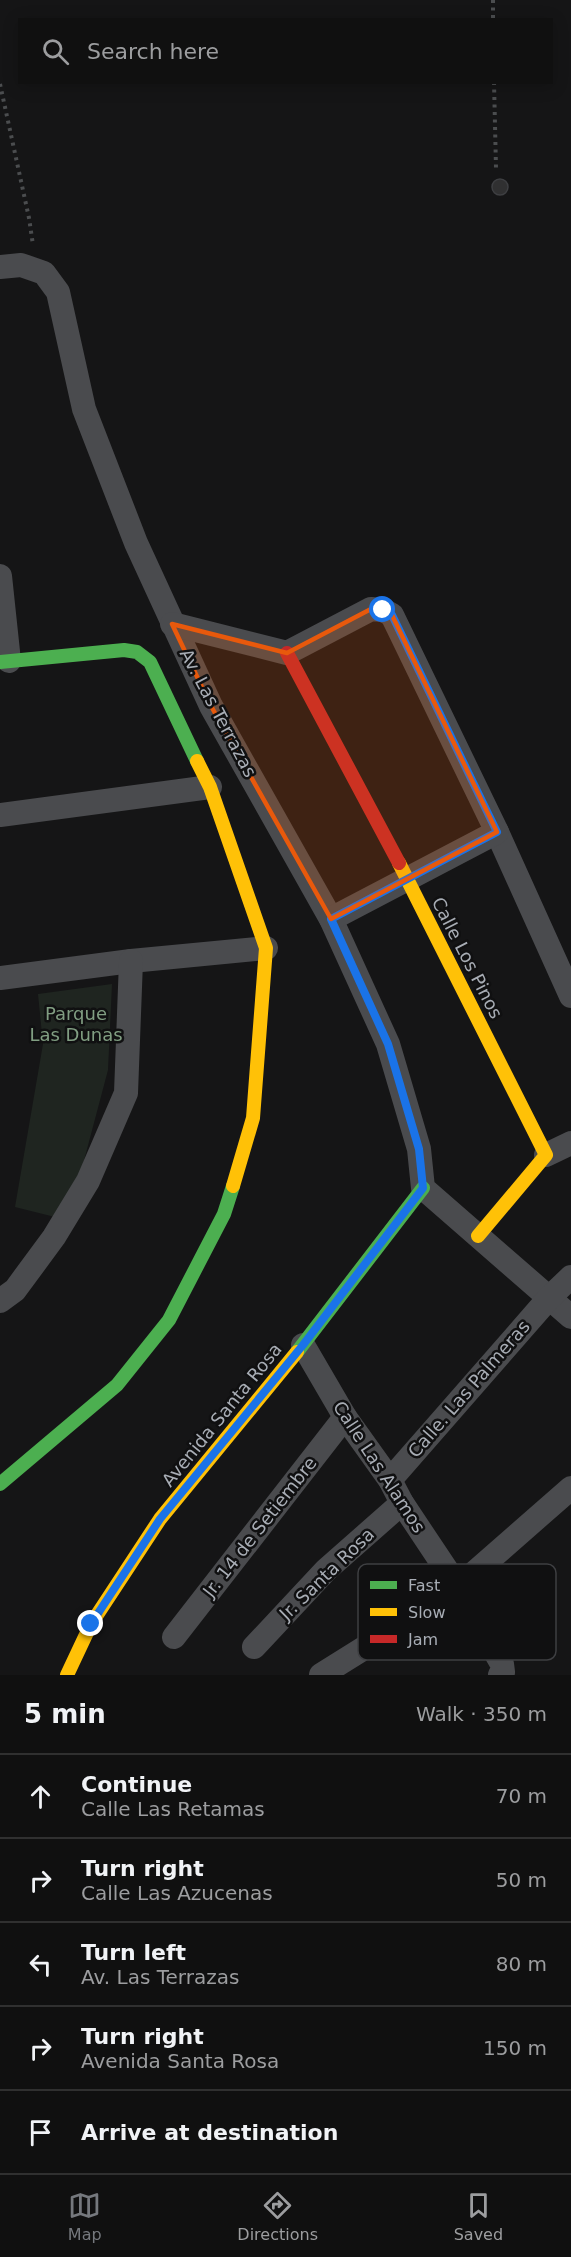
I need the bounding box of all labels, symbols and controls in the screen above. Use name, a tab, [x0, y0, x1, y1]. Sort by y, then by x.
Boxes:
search box	[18, 18, 553, 84]
icon: search	[39, 35, 72, 68]
text: Search here	[87, 39, 219, 64]
route start	[369, 596, 395, 622]
street label: Av. Las Terrazas	[176, 645, 261, 781]
street label: Calle Los Pinos	[428, 894, 507, 1022]
park label: Parque Las Dunas	[29, 1003, 123, 1045]
street label: Calle. Las Palmeras	[403, 1316, 534, 1462]
street label: Avenida Santa Rosa	[157, 1339, 286, 1491]
street label: Calle Las Alamos	[329, 1397, 430, 1537]
street label: Jr. 14 de Setiembre	[198, 1452, 321, 1602]
street label: Jr. Santa Rosa	[274, 1523, 378, 1625]
legend	[358, 1564, 556, 1660]
text: Fast	[408, 1576, 440, 1595]
text: Slow	[408, 1603, 445, 1622]
route end	[77, 1610, 103, 1636]
text: Jam	[407, 1630, 438, 1649]
text: 5 min	[24, 1699, 106, 1729]
text: Walk · 350 m	[416, 1702, 547, 1726]
text: Continue	[81, 1772, 192, 1797]
icon: ahead	[24, 1780, 57, 1813]
text: 70 m	[496, 1784, 547, 1808]
text: Calle Las Retamas	[81, 1797, 265, 1821]
text: Turn right	[81, 1856, 204, 1881]
icon: right	[24, 1864, 57, 1897]
text: 50 m	[496, 1868, 547, 1892]
text: Calle Las Azucenas	[81, 1881, 273, 1905]
text: Turn left	[81, 1940, 186, 1965]
icon: left	[24, 1948, 57, 1981]
text: 80 m	[496, 1952, 547, 1976]
text: Av. Las Terrazas	[81, 1965, 239, 1989]
text: Turn right	[81, 2024, 204, 2049]
icon: right	[24, 2032, 57, 2065]
text: 150 m	[483, 2036, 547, 2060]
text: Avenida Santa Rosa	[81, 2049, 279, 2073]
icon: arrive	[24, 2116, 57, 2149]
text: Arrive at destination	[81, 2120, 338, 2145]
tab: Map	[68, 2189, 102, 2244]
tab: Directions	[237, 2189, 318, 2244]
tab: Saved	[454, 2189, 503, 2244]

